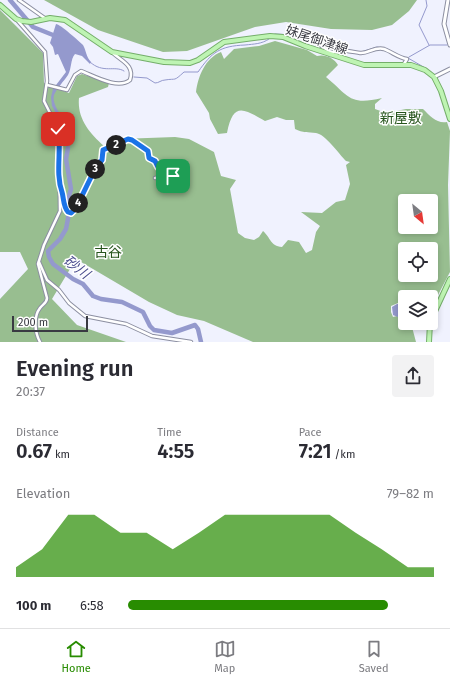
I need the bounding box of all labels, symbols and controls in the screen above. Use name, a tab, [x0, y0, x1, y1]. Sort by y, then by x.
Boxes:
street label: 妹尾御津線	[284, 22, 350, 57]
district label: 新屋敷	[380, 110, 422, 127]
pin	[41, 112, 75, 146]
icon: check	[47, 118, 69, 140]
pin: 2	[106, 135, 126, 155]
text: 2	[113, 138, 119, 151]
pin: 3	[85, 159, 105, 179]
pin	[156, 159, 190, 193]
text: 3	[92, 162, 98, 175]
icon: arrive	[162, 165, 184, 187]
pin: 4	[68, 193, 88, 213]
north arrow	[398, 194, 438, 234]
map controls	[398, 194, 438, 330]
text: 4	[75, 196, 81, 209]
button: locate	[398, 242, 438, 282]
district label: 古谷	[94, 244, 122, 261]
water label: 砂川	[60, 252, 95, 284]
button: layers	[398, 290, 438, 330]
scale bar	[12, 314, 88, 333]
text: 200 m	[18, 316, 48, 329]
text: Evening run	[16, 355, 133, 382]
button: share	[392, 355, 434, 397]
text: 20:37	[16, 384, 45, 399]
text: Distance	[16, 426, 59, 439]
text: Time	[157, 426, 182, 439]
text: Pace	[299, 426, 321, 439]
text: 0.67	[16, 439, 52, 463]
text: 4:55	[157, 439, 194, 463]
text: 7:21	[299, 439, 332, 463]
text: km	[52, 448, 70, 461]
text: /km	[332, 448, 355, 461]
text: Elevation	[16, 486, 70, 501]
text: 79–82 m	[387, 486, 434, 501]
text: 100 m	[16, 598, 51, 613]
text: 6:58	[80, 598, 104, 613]
tab: Home	[61, 638, 91, 675]
tab: Map	[214, 638, 236, 675]
tab: Saved	[359, 638, 389, 675]

